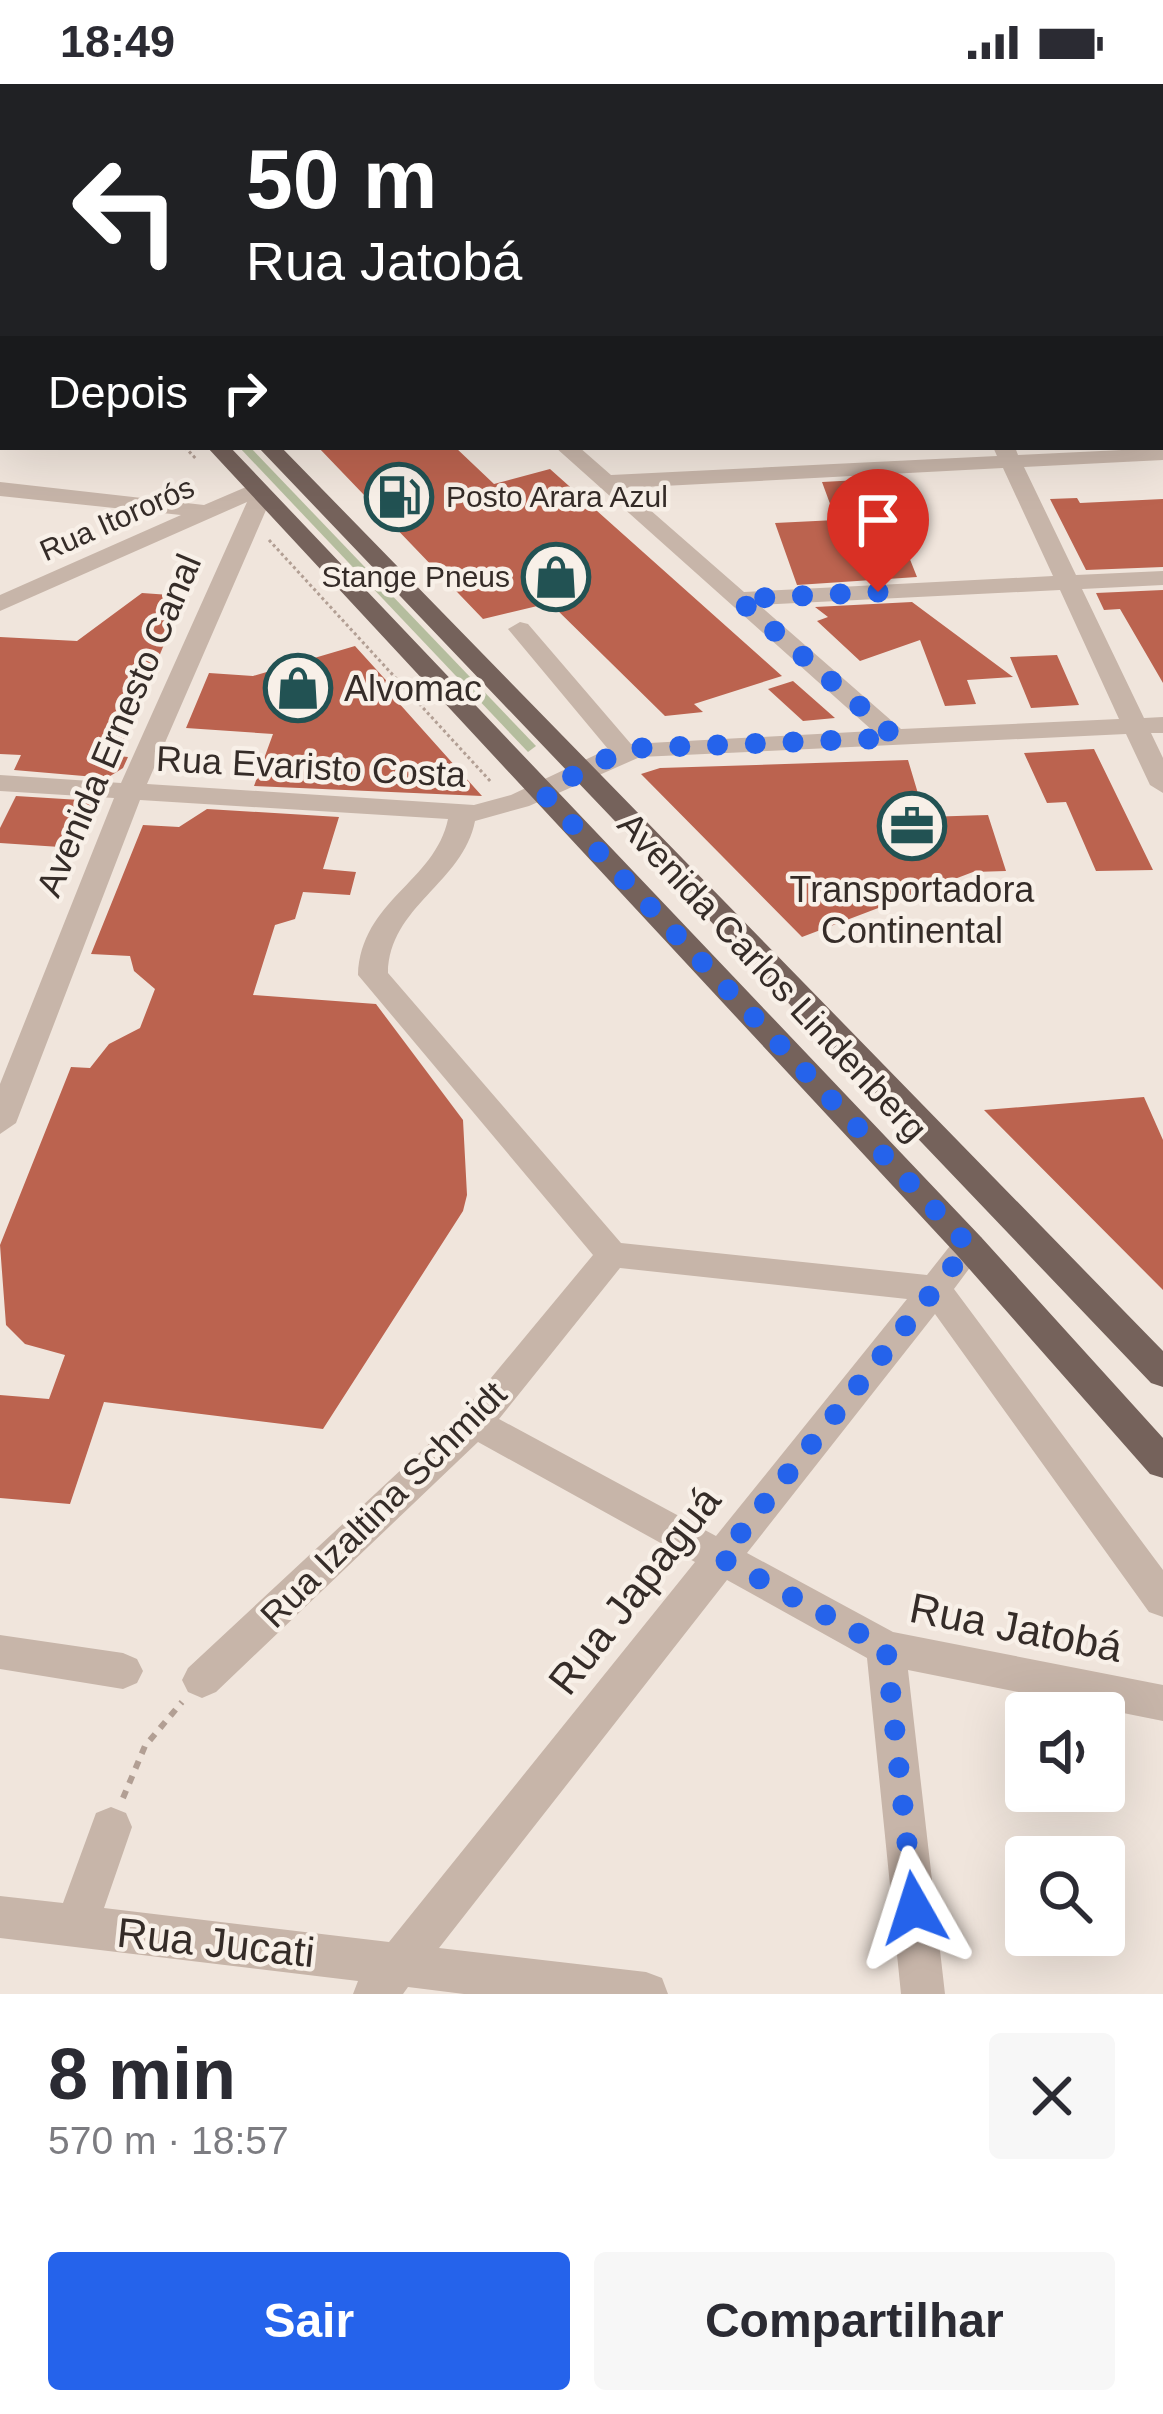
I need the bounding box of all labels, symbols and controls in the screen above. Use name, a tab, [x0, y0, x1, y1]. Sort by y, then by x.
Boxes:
text: 18:49	[60, 16, 175, 67]
icon: left	[48, 132, 204, 288]
text: 50 m	[246, 132, 437, 226]
text: Rua Jatobá	[246, 231, 522, 291]
icon: right	[212, 360, 278, 426]
text: Depois	[48, 367, 188, 418]
fuel station icon: Posto Arara Azul	[364, 462, 434, 532]
pin	[827, 469, 929, 592]
street label: Rua Itororós	[35, 470, 199, 567]
place label: Posto Arara Azul	[446, 480, 668, 513]
icon: arrive	[845, 487, 911, 553]
shop icon: Stange Pneus	[521, 542, 591, 612]
street label: Avenida Ernesto Canal	[28, 548, 209, 902]
place label: Stange Pneus	[322, 560, 510, 593]
shop icon: Alvomac	[263, 653, 333, 723]
place label: Alvomac	[344, 668, 482, 709]
street label: Rua Evaristo Costa	[155, 738, 468, 795]
office icon: Transportadora Continental	[877, 791, 947, 861]
street label: Avenida Carlos Lindenberg	[610, 804, 935, 1149]
place label: Transportadora Continental	[790, 869, 1035, 951]
street label: Rua Izaltina Schmidt	[252, 1373, 515, 1636]
street label: Rua Japaguá	[539, 1477, 730, 1703]
street label: Rua Jatobá	[906, 1584, 1126, 1671]
map controls	[1005, 1692, 1125, 1956]
button: sound	[1005, 1692, 1125, 1812]
button: search	[1005, 1836, 1125, 1956]
position arrow	[851, 1845, 977, 1971]
street label: Rua Jucati	[115, 1909, 317, 1976]
button: close	[989, 2033, 1115, 2159]
text: 8 min	[48, 2034, 236, 2114]
text: 570 m · 18:57	[48, 2119, 289, 2162]
button: Sair	[48, 2252, 570, 2390]
button: Compartilhar	[594, 2252, 1115, 2390]

